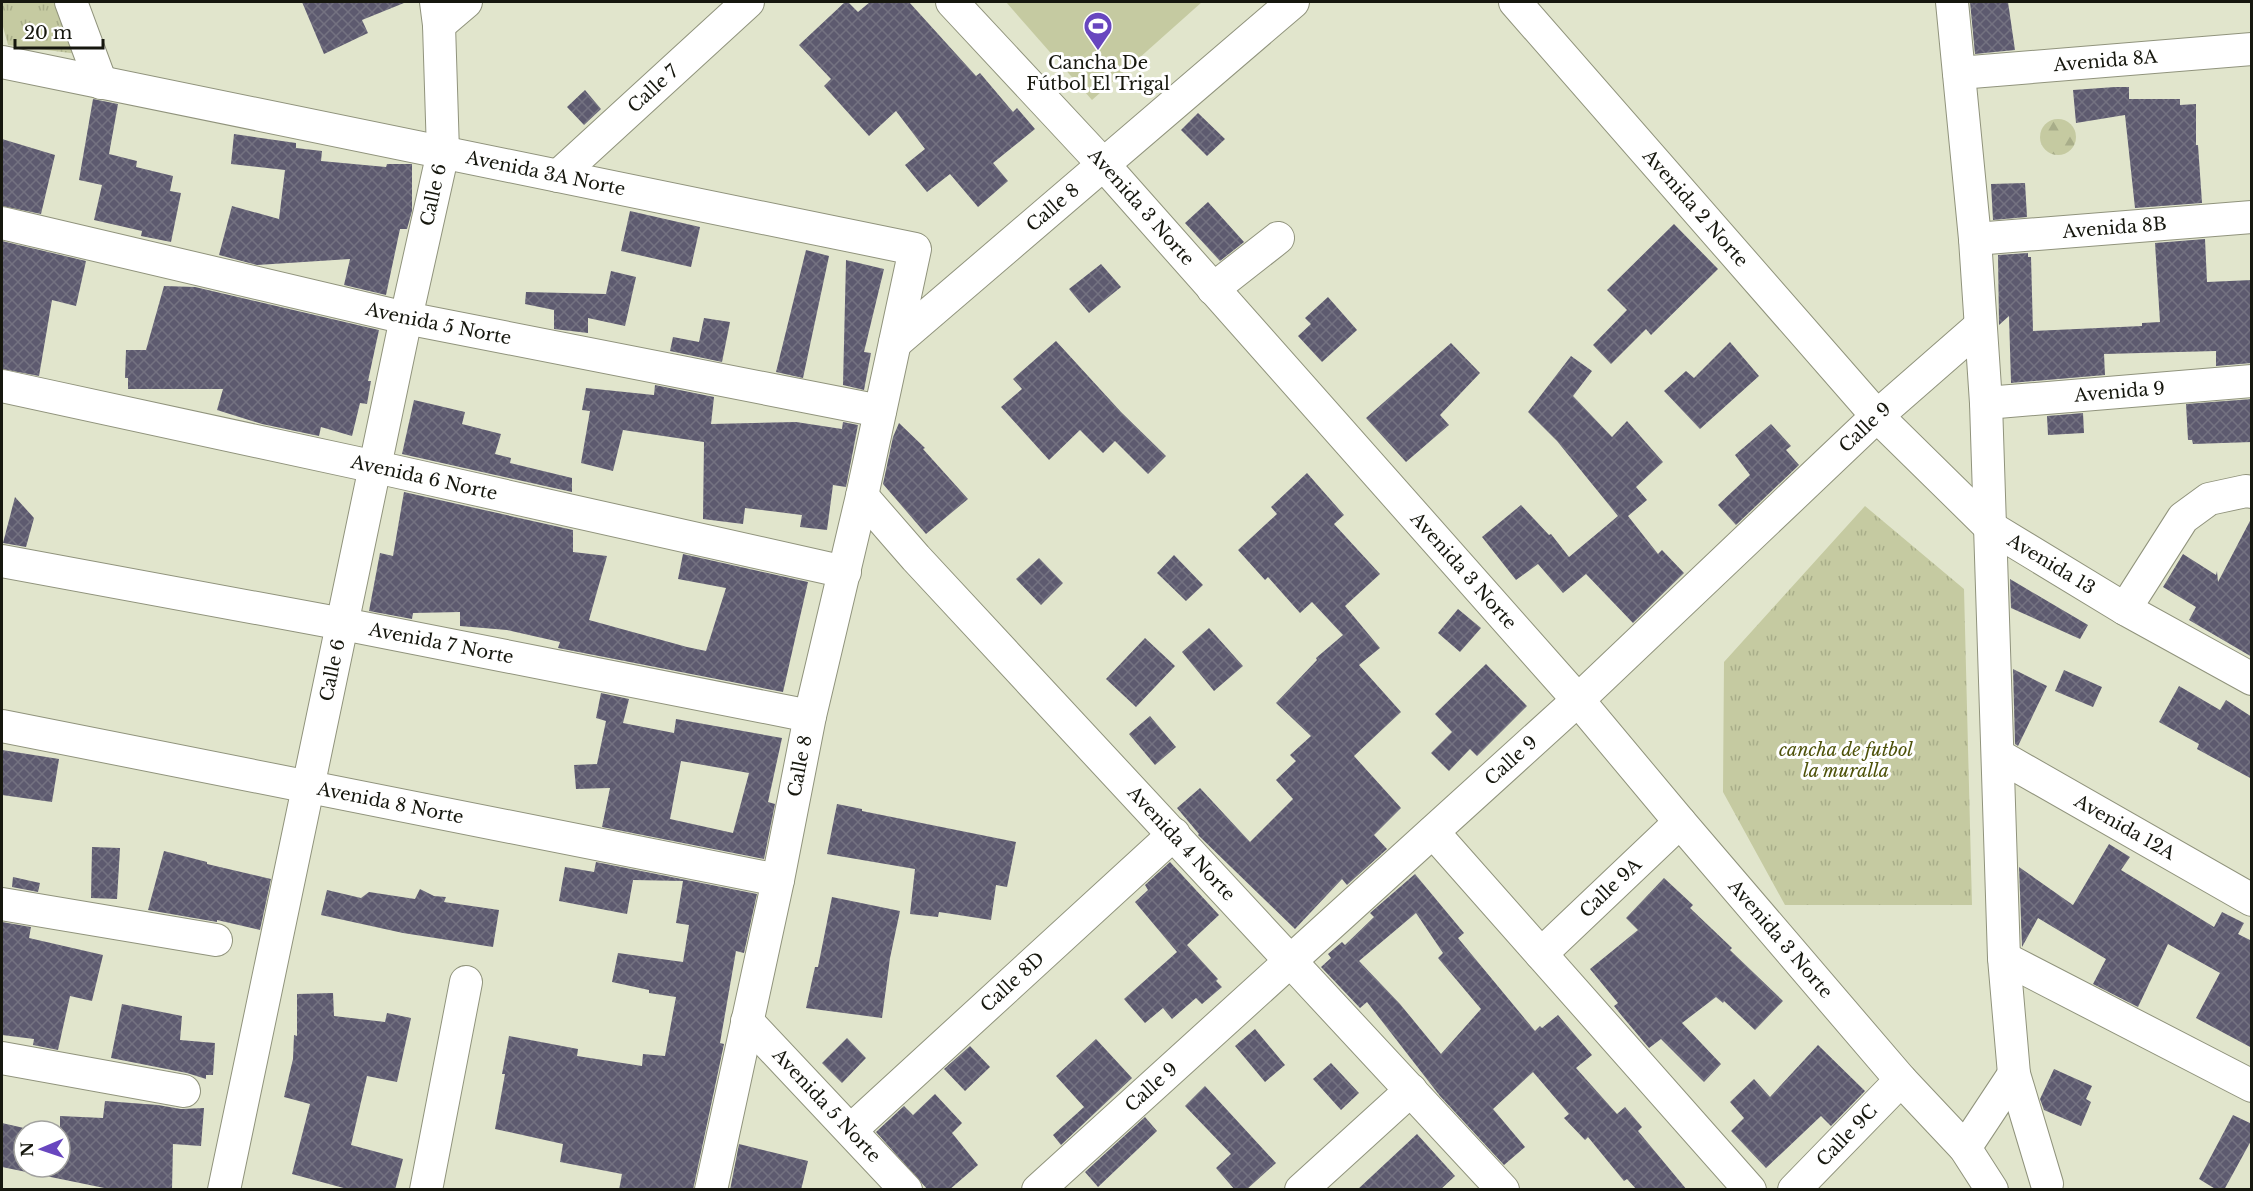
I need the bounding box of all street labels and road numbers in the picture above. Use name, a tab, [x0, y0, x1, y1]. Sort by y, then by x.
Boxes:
street label: Avenida 8A	[2052, 46, 2159, 76]
street label: Calle 7	[623, 60, 684, 117]
street label: Avenida 3 Norte	[1083, 143, 1199, 270]
street label: Avenida 2 Norte	[1637, 144, 1753, 272]
street label: Avenida 3A Norte	[463, 146, 627, 200]
street label: Calle 6	[416, 162, 451, 228]
street label: Calle 8	[1022, 179, 1084, 236]
street label: Avenida 8B	[2061, 213, 2167, 243]
street label: Avenida 5 Norte	[363, 298, 513, 349]
street label: Avenida 9	[2072, 377, 2166, 407]
street label: Calle 9	[1835, 398, 1896, 457]
street label: Avenida 6 Norte	[348, 451, 499, 505]
street label: Avenida 3 Norte	[1405, 507, 1521, 634]
street label: Avenida 13	[2003, 529, 2099, 599]
street label: Avenida 7 Norte	[366, 618, 516, 668]
street label: Calle 6	[315, 637, 350, 703]
street label: Calle 9	[1480, 731, 1542, 790]
street label: Calle 8	[783, 733, 817, 799]
street label: Avenida 8 Norte	[314, 778, 466, 828]
street label: Avenida 4 Norte	[1122, 781, 1240, 905]
street label: Avenida 12A	[2070, 789, 2180, 865]
street label: Calle 9A	[1575, 853, 1647, 922]
street label: Avenida 3 Norte	[1723, 875, 1837, 1003]
street label: Calle 8D	[976, 947, 1049, 1017]
street label: Avenida 5 Norte	[767, 1043, 885, 1167]
street label: Calle 9	[1121, 1058, 1182, 1117]
street label: Calle 9C	[1812, 1100, 1882, 1171]

